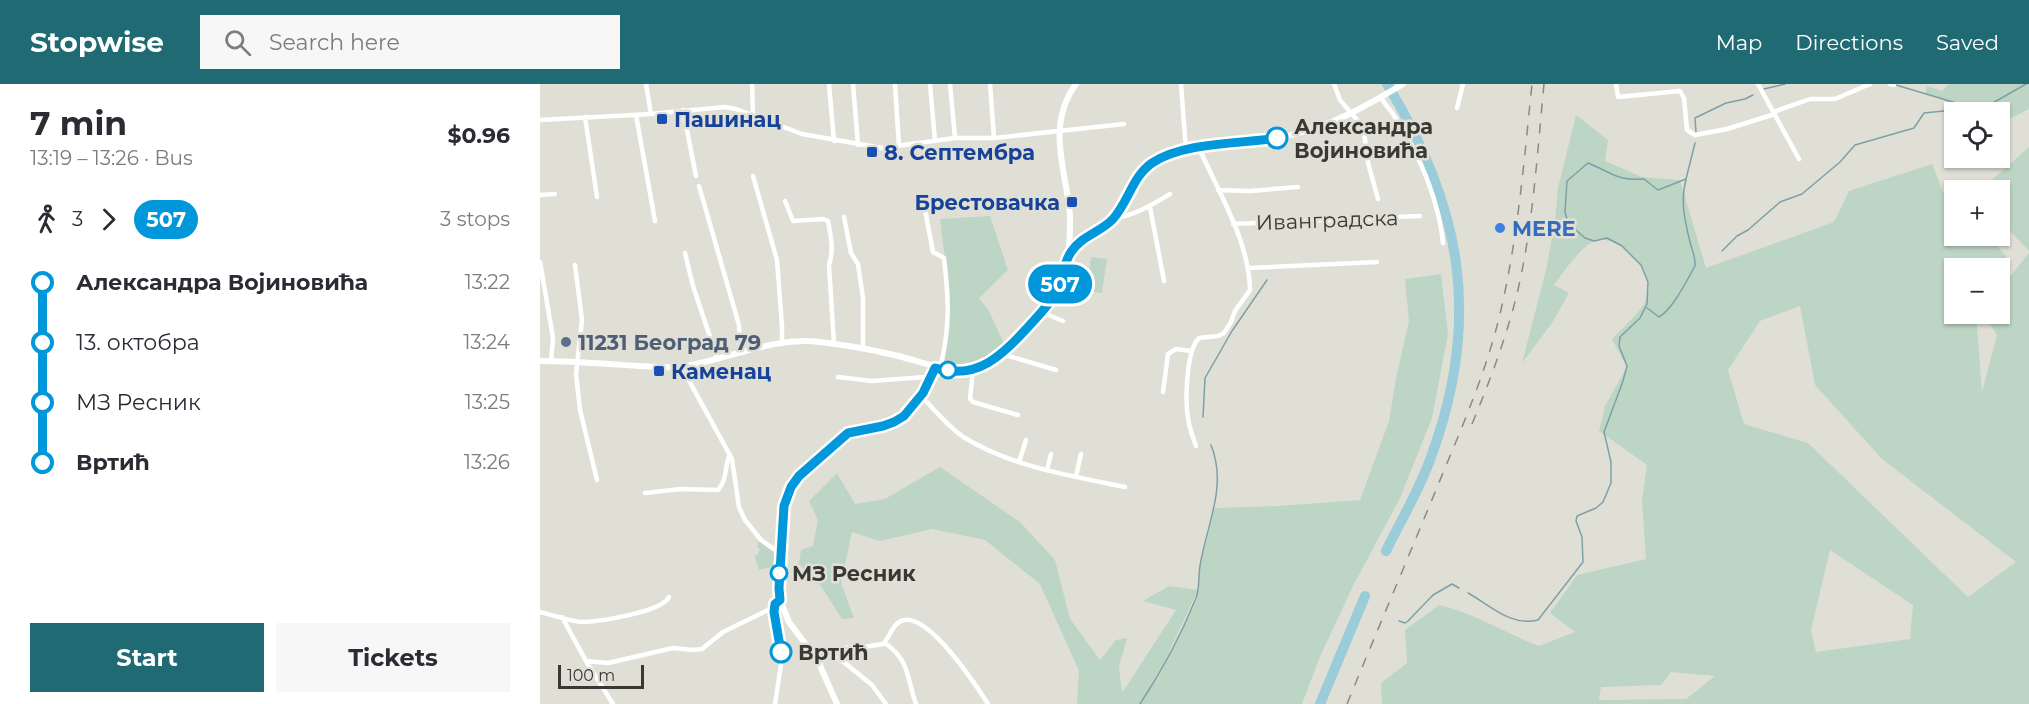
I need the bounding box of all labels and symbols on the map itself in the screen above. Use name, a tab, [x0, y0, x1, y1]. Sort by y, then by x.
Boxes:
place label: Пашинац	[674, 107, 781, 132]
marker: Пашинац	[655, 112, 669, 126]
place label: Александра Војиновића	[1294, 114, 1433, 163]
marker: Александра Војиновића	[1266, 127, 1288, 149]
place label: 8. Септембра	[884, 140, 1035, 165]
marker: 8. Септембра	[865, 145, 879, 159]
place label: Брестовачка	[915, 190, 1060, 215]
marker: Брестовачка	[1065, 195, 1079, 209]
street label: Иванградска	[1255, 205, 1399, 235]
place label: MERE	[1512, 216, 1576, 241]
marker: MERE	[1493, 221, 1507, 235]
line badge: 507	[1026, 264, 1094, 304]
place label: 11231 Београд 79	[578, 330, 761, 355]
marker: 11231 Београд 79	[559, 335, 573, 349]
place label: Каменац	[671, 359, 772, 384]
unlabelled marker	[939, 361, 957, 379]
marker: Каменац	[652, 364, 666, 378]
place label: МЗ Ресник	[792, 561, 916, 586]
marker: МЗ Ресник	[770, 564, 788, 582]
place label: Вртић	[798, 640, 868, 665]
marker: Вртић	[770, 641, 792, 663]
scale bar	[558, 662, 644, 690]

